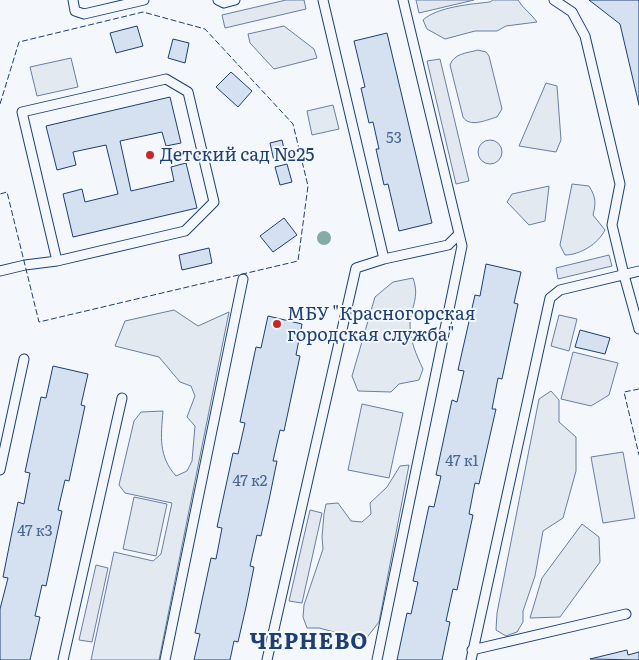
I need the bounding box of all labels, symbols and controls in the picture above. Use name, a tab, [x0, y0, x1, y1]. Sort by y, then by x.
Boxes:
house number: 53	[386, 125, 402, 148]
place label: Детский сад №25	[160, 140, 314, 167]
marker: Детский сад №25	[144, 149, 156, 161]
place label: МБУ "Красногорская городская служба"	[287, 299, 475, 347]
marker: МБУ "Красногорская городская служба"	[271, 318, 283, 330]
house number: 47 к1	[445, 448, 479, 471]
house number: 47 к2	[233, 468, 268, 491]
house number: 47 к3	[17, 518, 53, 541]
district label: ЧЕРНЕВО	[250, 623, 368, 656]

